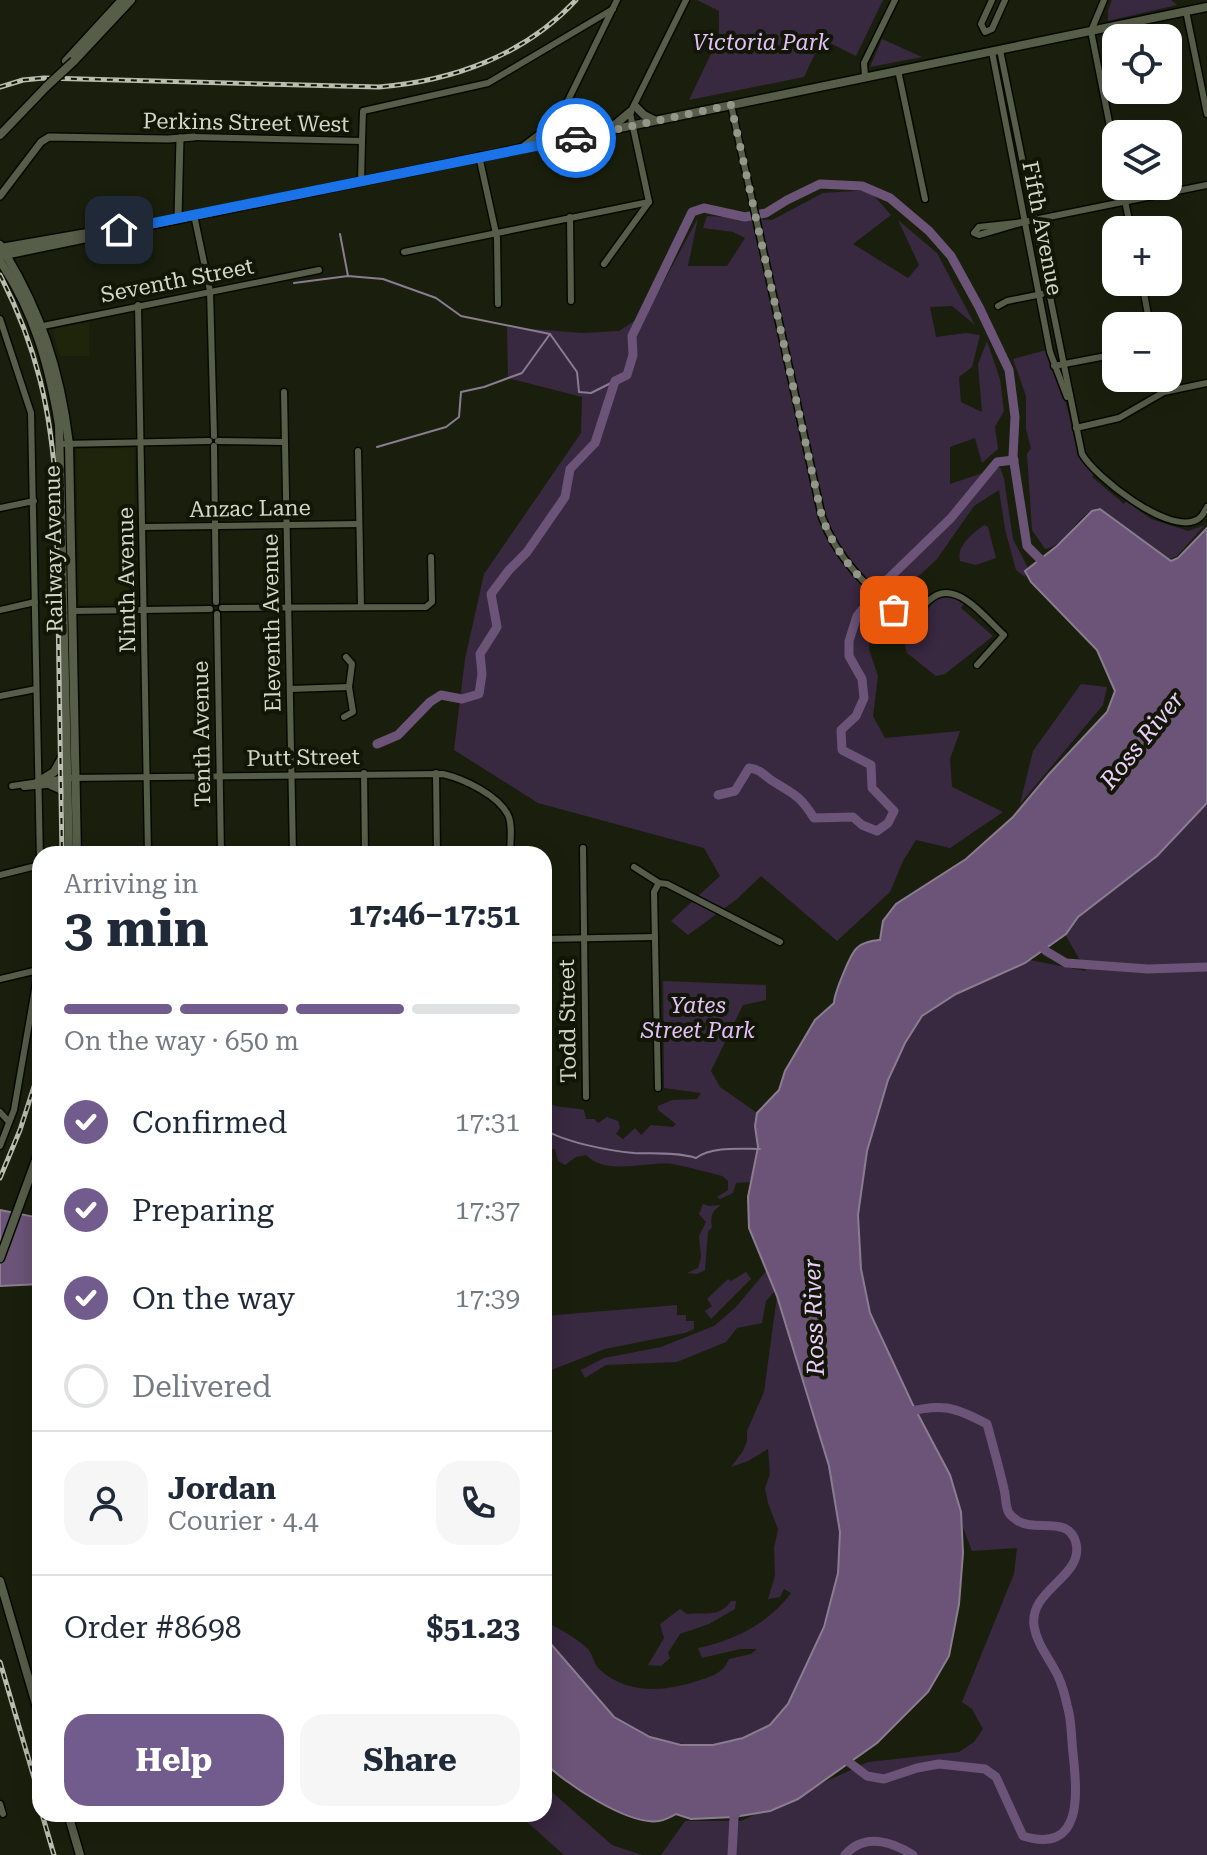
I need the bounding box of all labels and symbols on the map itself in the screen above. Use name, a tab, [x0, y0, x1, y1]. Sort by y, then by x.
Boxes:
park label: Victoria Park	[693, 30, 829, 55]
courier	[536, 98, 616, 178]
street label: Perkins Street West	[142, 108, 350, 137]
street label: Fifth Avenue	[1017, 159, 1068, 297]
pin	[85, 196, 153, 264]
street label: Seventh Street	[98, 253, 256, 308]
street label: Railway Avenue	[40, 465, 67, 633]
street label: Anzac Lane	[189, 495, 311, 522]
street label: Ninth Avenue	[113, 507, 140, 653]
street label: Eleventh Avenue	[257, 534, 286, 712]
pin	[860, 576, 928, 644]
street label: Tenth Avenue	[188, 661, 215, 807]
water label: Ross River	[1094, 686, 1190, 795]
street label: Putt Street	[246, 744, 360, 771]
street label: Todd Street	[554, 959, 581, 1083]
park label: Yates Street Park	[640, 993, 755, 1043]
water label: Ross River	[798, 1258, 830, 1377]

